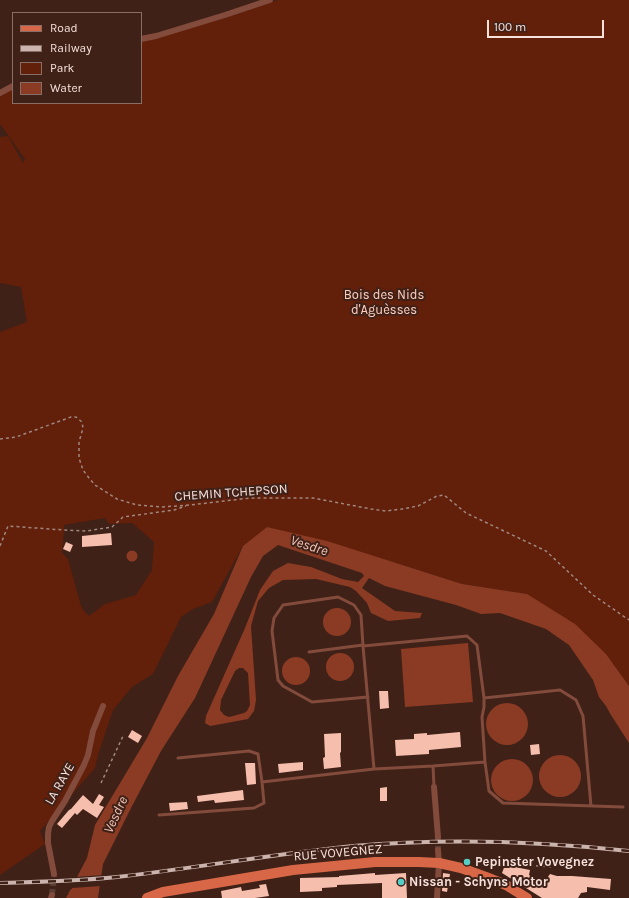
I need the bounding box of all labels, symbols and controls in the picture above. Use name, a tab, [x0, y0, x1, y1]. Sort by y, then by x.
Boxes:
legend	[12, 12, 142, 104]
scale bar	[489, 12, 606, 38]
text: 100 m	[494, 20, 526, 34]
text: Road	[50, 21, 78, 35]
text: Railway	[50, 41, 92, 55]
text: Park	[50, 61, 74, 75]
text: Water	[50, 81, 82, 95]
park label: Bois des Nids d'Aguèsses	[344, 287, 424, 318]
street label: CHEMIN TCHEPSON	[174, 481, 288, 505]
water label: Vesdre	[288, 532, 330, 560]
street label: LA RAYE	[42, 760, 78, 808]
water label: Vesdre	[100, 794, 132, 836]
street label: RUE VOVEGNEZ	[293, 841, 383, 865]
place label: Pepinster Vovegnez	[475, 854, 594, 870]
marker: Pepinster Vovegnez	[462, 857, 472, 867]
place label: Nissan - Schyns Motor	[409, 874, 548, 890]
marker: Nissan - Schyns Motor	[396, 877, 406, 887]

